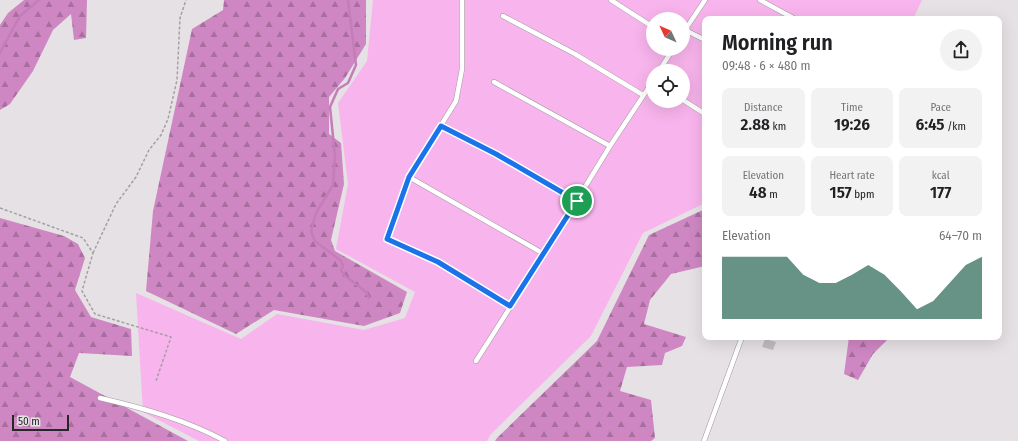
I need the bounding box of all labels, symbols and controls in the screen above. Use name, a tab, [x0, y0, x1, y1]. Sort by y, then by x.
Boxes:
north arrow	[646, 12, 690, 56]
map controls	[646, 12, 690, 108]
text: Morning run	[722, 29, 833, 56]
button: share	[940, 29, 982, 71]
text: 09:48 · 6 × 480 m	[722, 58, 810, 73]
button: locate	[646, 64, 690, 108]
text: Distance	[744, 101, 783, 114]
text: Time	[841, 101, 863, 114]
text: Pace	[930, 101, 951, 114]
text: 2.88	[741, 114, 770, 135]
text: 19:26	[834, 114, 870, 135]
text: 6:45	[915, 114, 945, 135]
text: km	[770, 120, 786, 133]
text: /km	[945, 120, 966, 133]
text: Elevation	[743, 169, 784, 182]
text: Heart rate	[829, 169, 875, 182]
text: kcal	[932, 169, 950, 182]
text: 48	[749, 182, 767, 203]
text: 157	[830, 182, 852, 203]
text: 177	[930, 182, 951, 203]
pin	[560, 184, 594, 218]
text: m	[767, 188, 778, 201]
text: bpm	[852, 188, 874, 201]
icon: arrive	[566, 190, 588, 212]
text: Elevation	[722, 228, 771, 243]
text: 64–70 m	[939, 228, 982, 243]
scale bar	[12, 413, 69, 432]
text: 50 m	[18, 415, 40, 428]

